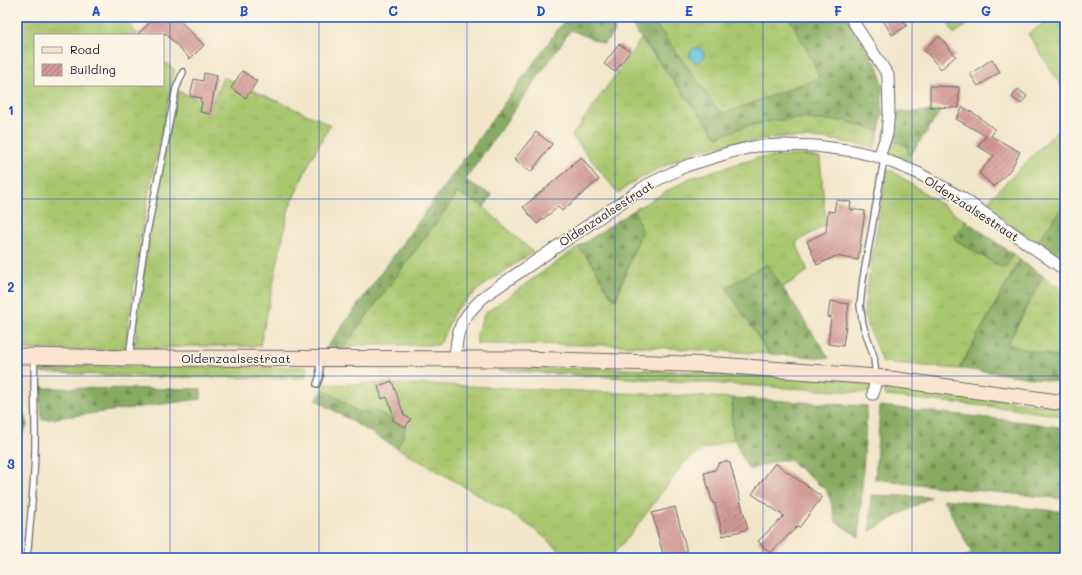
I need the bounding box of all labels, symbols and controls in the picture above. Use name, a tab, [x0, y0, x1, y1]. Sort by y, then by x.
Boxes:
text: A	[91, 2, 101, 19]
text: B	[240, 2, 249, 19]
text: C	[388, 2, 398, 19]
text: D	[536, 2, 546, 19]
text: E	[685, 2, 693, 19]
text: F	[834, 2, 842, 19]
text: G	[981, 2, 991, 19]
legend	[34, 34, 164, 86]
text: Road	[70, 41, 100, 57]
text: Building	[70, 61, 116, 77]
text: 1	[8, 101, 14, 118]
street label: Oldenzaalsestraat	[922, 171, 1022, 245]
street label: Oldenzaalsestraat	[556, 176, 656, 250]
text: 2	[7, 278, 15, 295]
street label: Oldenzaalsestraat	[181, 350, 291, 366]
text: 3	[7, 455, 15, 472]

